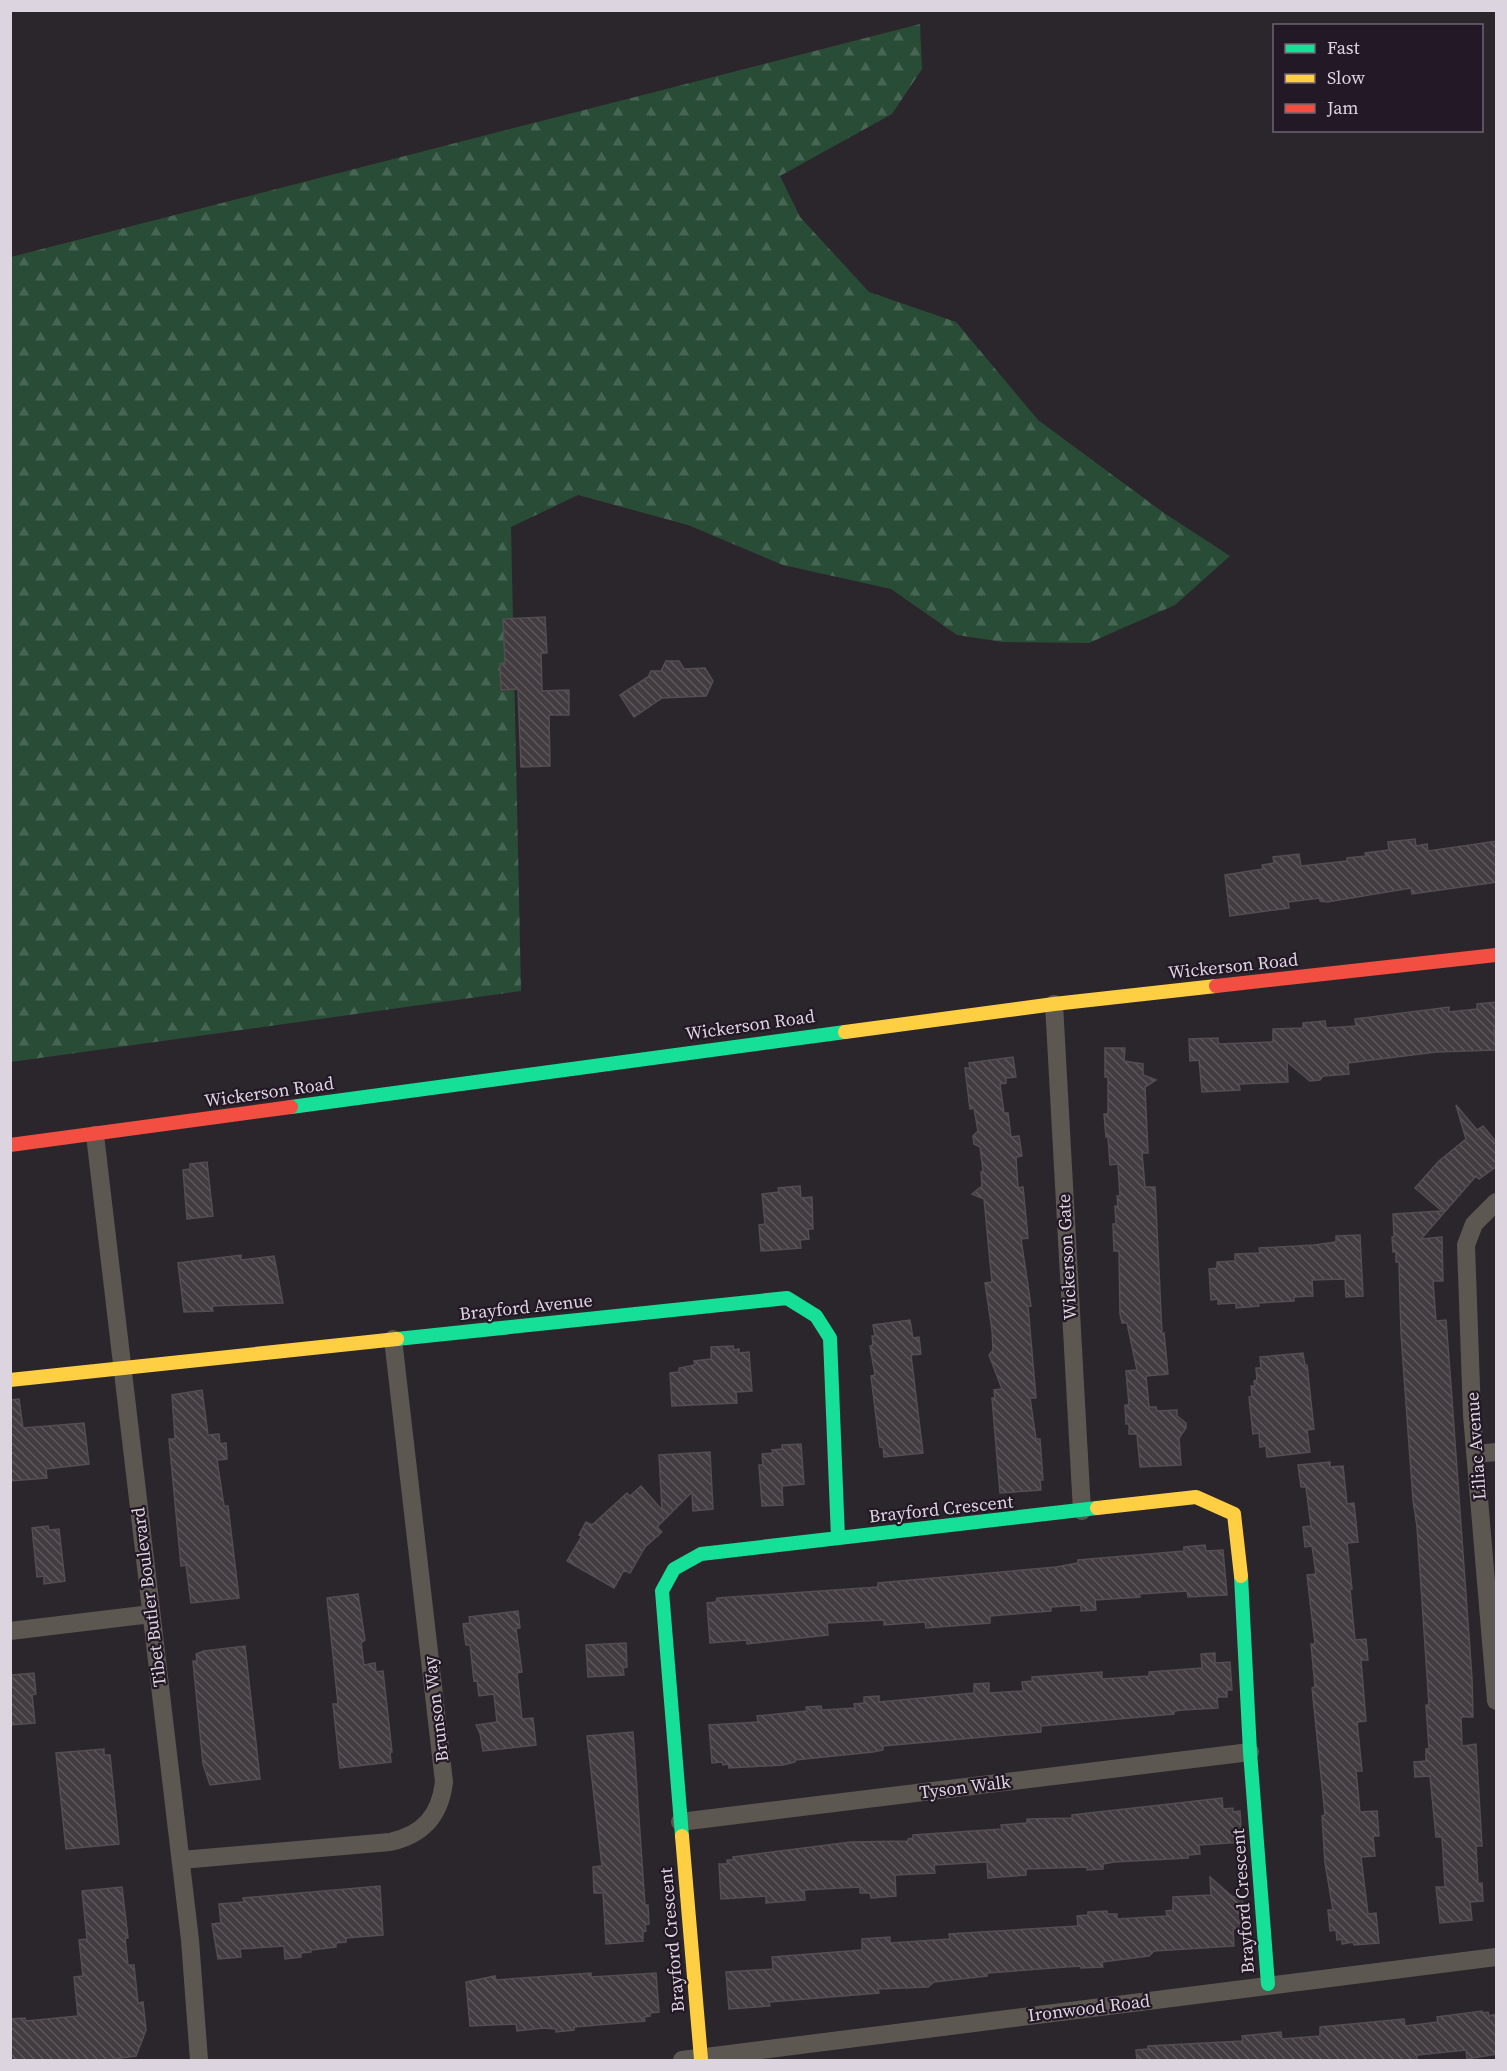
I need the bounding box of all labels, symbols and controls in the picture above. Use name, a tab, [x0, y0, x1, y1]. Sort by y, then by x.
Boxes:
legend	[1273, 24, 1483, 132]
text: Fast	[1327, 35, 1360, 60]
text: Slow	[1327, 65, 1365, 90]
text: Jam	[1326, 95, 1359, 120]
street label: Wickerson Road	[1167, 946, 1299, 985]
street label: Wickerson Road	[684, 1003, 816, 1046]
street label: Wickerson Road	[203, 1070, 335, 1113]
street label: Wickerson Gate	[1051, 1193, 1082, 1321]
street label: Brayford Avenue	[458, 1287, 594, 1326]
street label: Liliac Avenue	[1459, 1391, 1492, 1501]
street label: Brayford Crescent	[867, 1488, 1015, 1529]
street label: Tibet Butler Boulevard	[125, 1506, 172, 1688]
street label: Brunson Way	[416, 1654, 454, 1764]
street label: Tyson Walk	[918, 1768, 1012, 1805]
street label: Brayford Crescent	[1225, 1828, 1260, 1974]
street label: Brayford Crescent	[653, 1866, 690, 2013]
street label: Ironwood Road	[1027, 1988, 1151, 2027]

